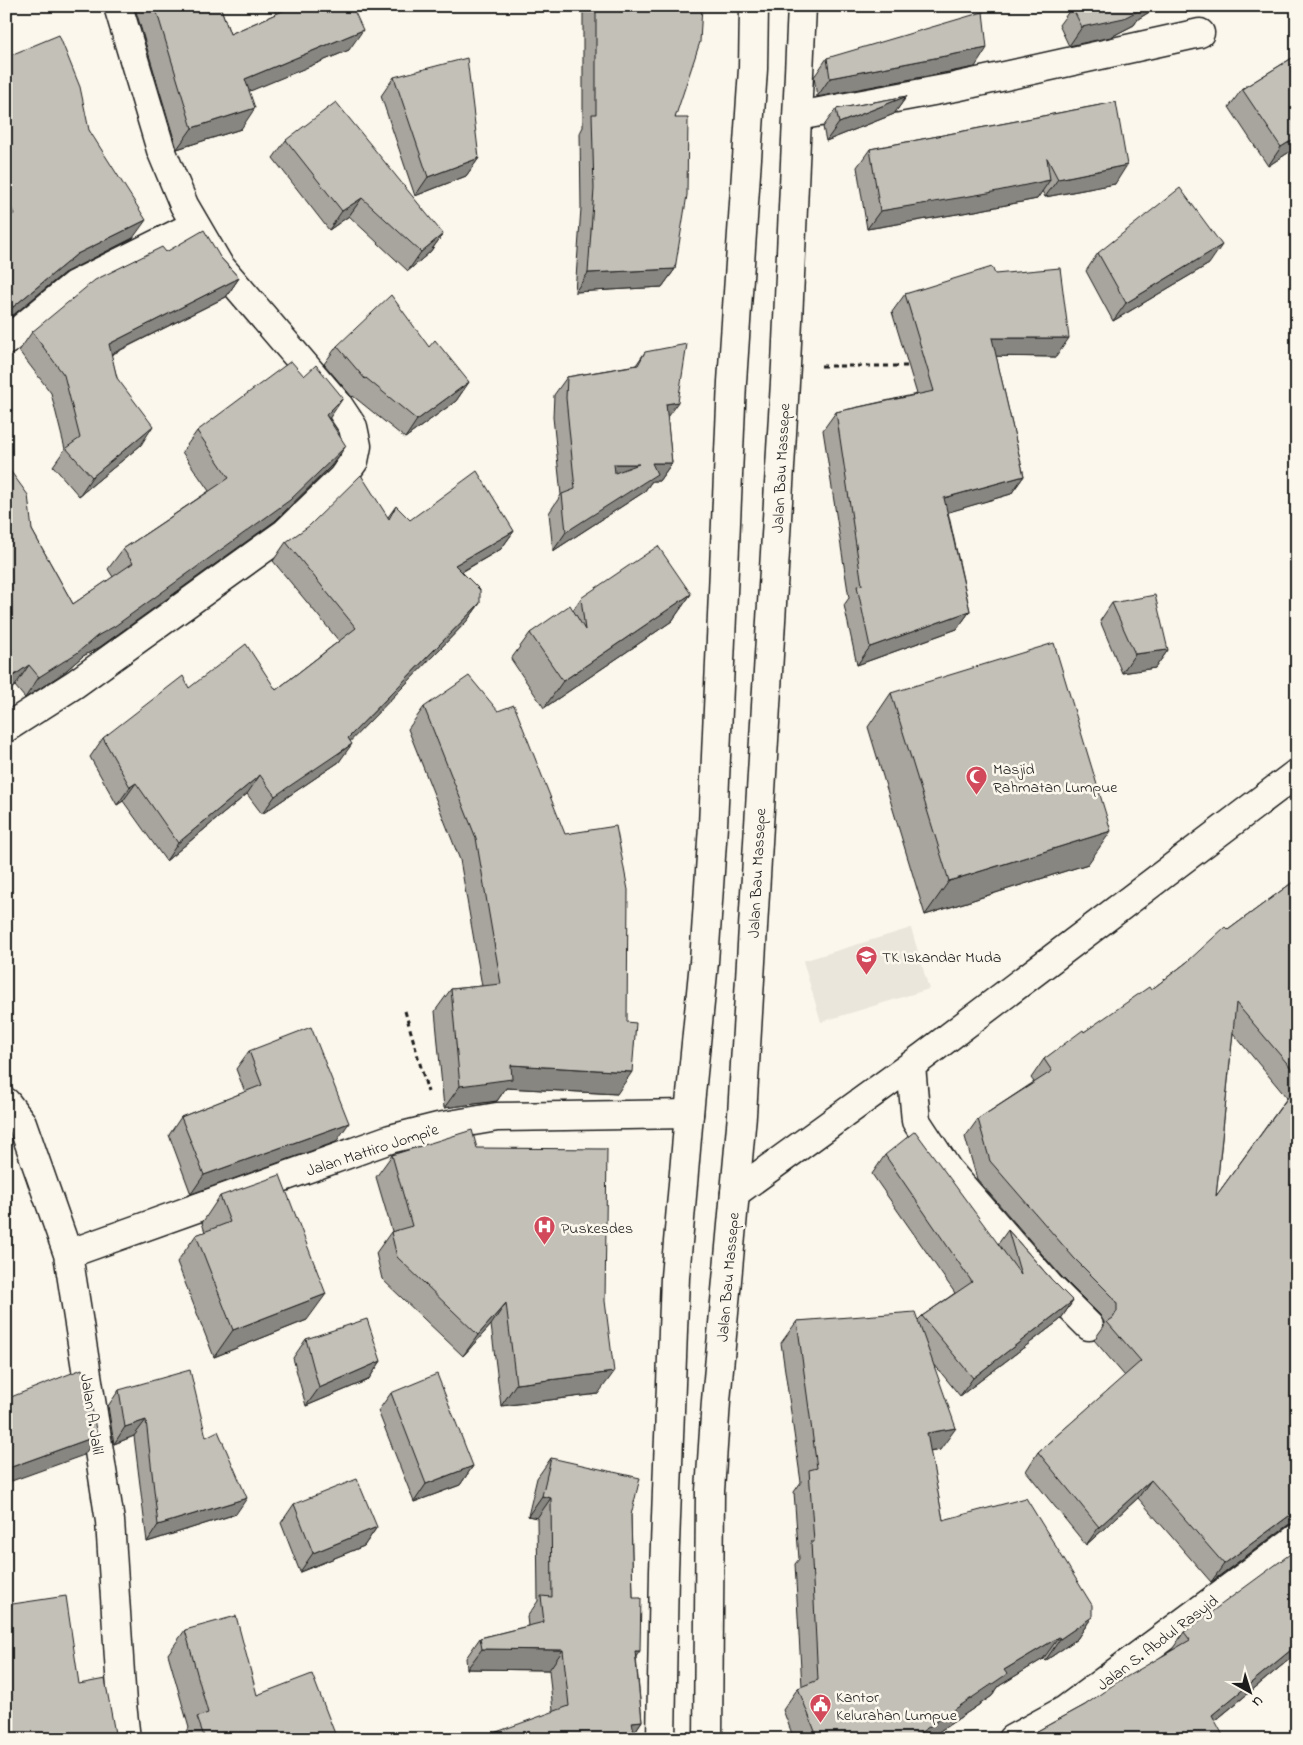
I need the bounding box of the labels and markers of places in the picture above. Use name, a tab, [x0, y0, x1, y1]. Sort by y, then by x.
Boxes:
place label: Masjid Rahmatan Lumpue	[993, 758, 1118, 800]
mosque icon: Masjid Rahmatan Lumpue	[965, 765, 989, 796]
school or university icon: TK Iskandar Muda	[854, 944, 878, 975]
place label: TK Iskandar Muda	[882, 946, 1001, 970]
hospital icon: Puskesdes	[533, 1215, 557, 1246]
place label: Puskesdes	[561, 1217, 633, 1241]
place label: Kantor Kelurahan Lumpue	[836, 1686, 958, 1728]
public building icon: Kantor Kelurahan Lumpue	[808, 1693, 832, 1724]

